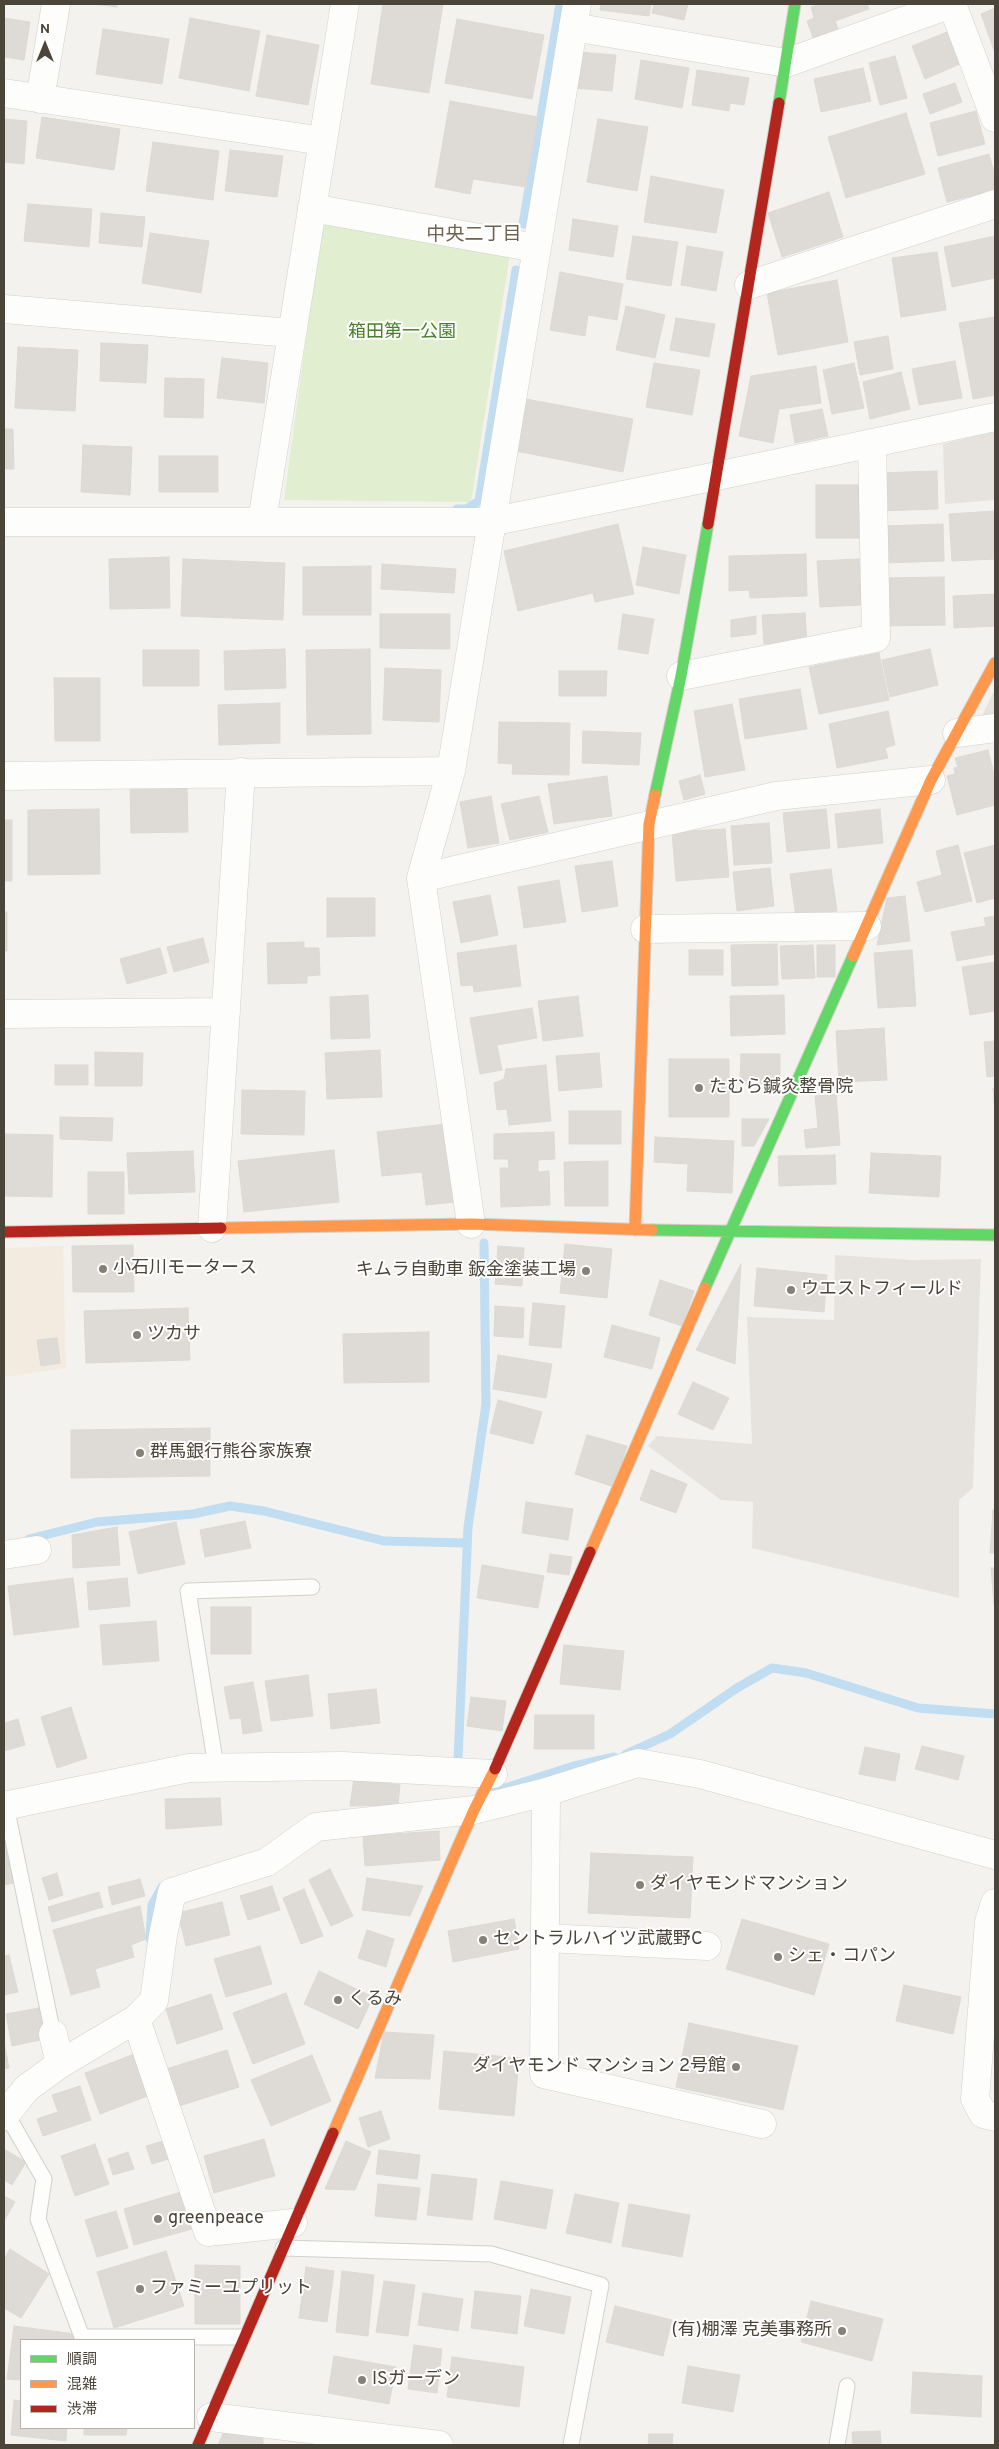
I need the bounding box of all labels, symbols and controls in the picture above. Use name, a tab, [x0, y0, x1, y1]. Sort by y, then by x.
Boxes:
north arrow	[20, 20, 70, 70]
text: N	[40, 21, 50, 38]
district label: 中央二丁目	[427, 225, 521, 247]
park label: 箱田第一公園	[348, 322, 456, 344]
place label: たむら鍼灸整骨院	[709, 1077, 853, 1099]
marker: たむら鍼灸整骨院	[693, 1082, 705, 1094]
place label: 小石川モータース	[113, 1258, 257, 1280]
place label: キムラ自動車 鈑金塗装工場	[356, 1260, 576, 1282]
marker: 小石川モータース	[97, 1263, 109, 1275]
marker: キムラ自動車 鈑金塗装工場	[580, 1265, 592, 1277]
place label: ウエストフィールド	[801, 1279, 963, 1301]
marker: ウエストフィールド	[785, 1284, 797, 1296]
place label: ツカサ	[147, 1324, 201, 1346]
marker: ツカサ	[131, 1329, 143, 1341]
place label: 群馬銀行熊谷家族寮	[150, 1442, 312, 1464]
marker: 群馬銀行熊谷家族寮	[134, 1447, 146, 1459]
place label: ダイヤモンドマンション	[650, 1874, 848, 1896]
marker: ダイヤモンドマンション	[634, 1879, 646, 1891]
place label: セントラルハイツ武蔵野C	[493, 1929, 703, 1951]
marker: セントラルハイツ武蔵野C	[477, 1934, 489, 1946]
place label: シェ・コパン	[788, 1946, 896, 1968]
marker: シェ・コパン	[772, 1951, 784, 1963]
place label: くるみ	[348, 1989, 402, 2011]
marker: くるみ	[332, 1994, 344, 2006]
place label: ダイヤモンド マンション 2号館	[473, 2056, 726, 2078]
marker: ダイヤモンド マンション 2号館	[730, 2061, 742, 2073]
place label: greenpeace	[168, 2208, 264, 2230]
marker: greenpeace	[152, 2213, 164, 2225]
place label: ファミーユプリット	[150, 2278, 312, 2300]
marker: ファミーユプリット	[134, 2283, 146, 2295]
place label: (有)棚澤 克美事務所	[671, 2320, 832, 2342]
marker: (有)棚澤 克美事務所	[836, 2325, 848, 2337]
legend	[20, 2339, 195, 2429]
text: 順調	[67, 2351, 97, 2370]
place label: ISガーデン	[372, 2369, 460, 2391]
marker: ISガーデン	[356, 2374, 368, 2386]
text: 混雑	[67, 2376, 97, 2395]
text: 渋滞	[67, 2401, 97, 2420]

